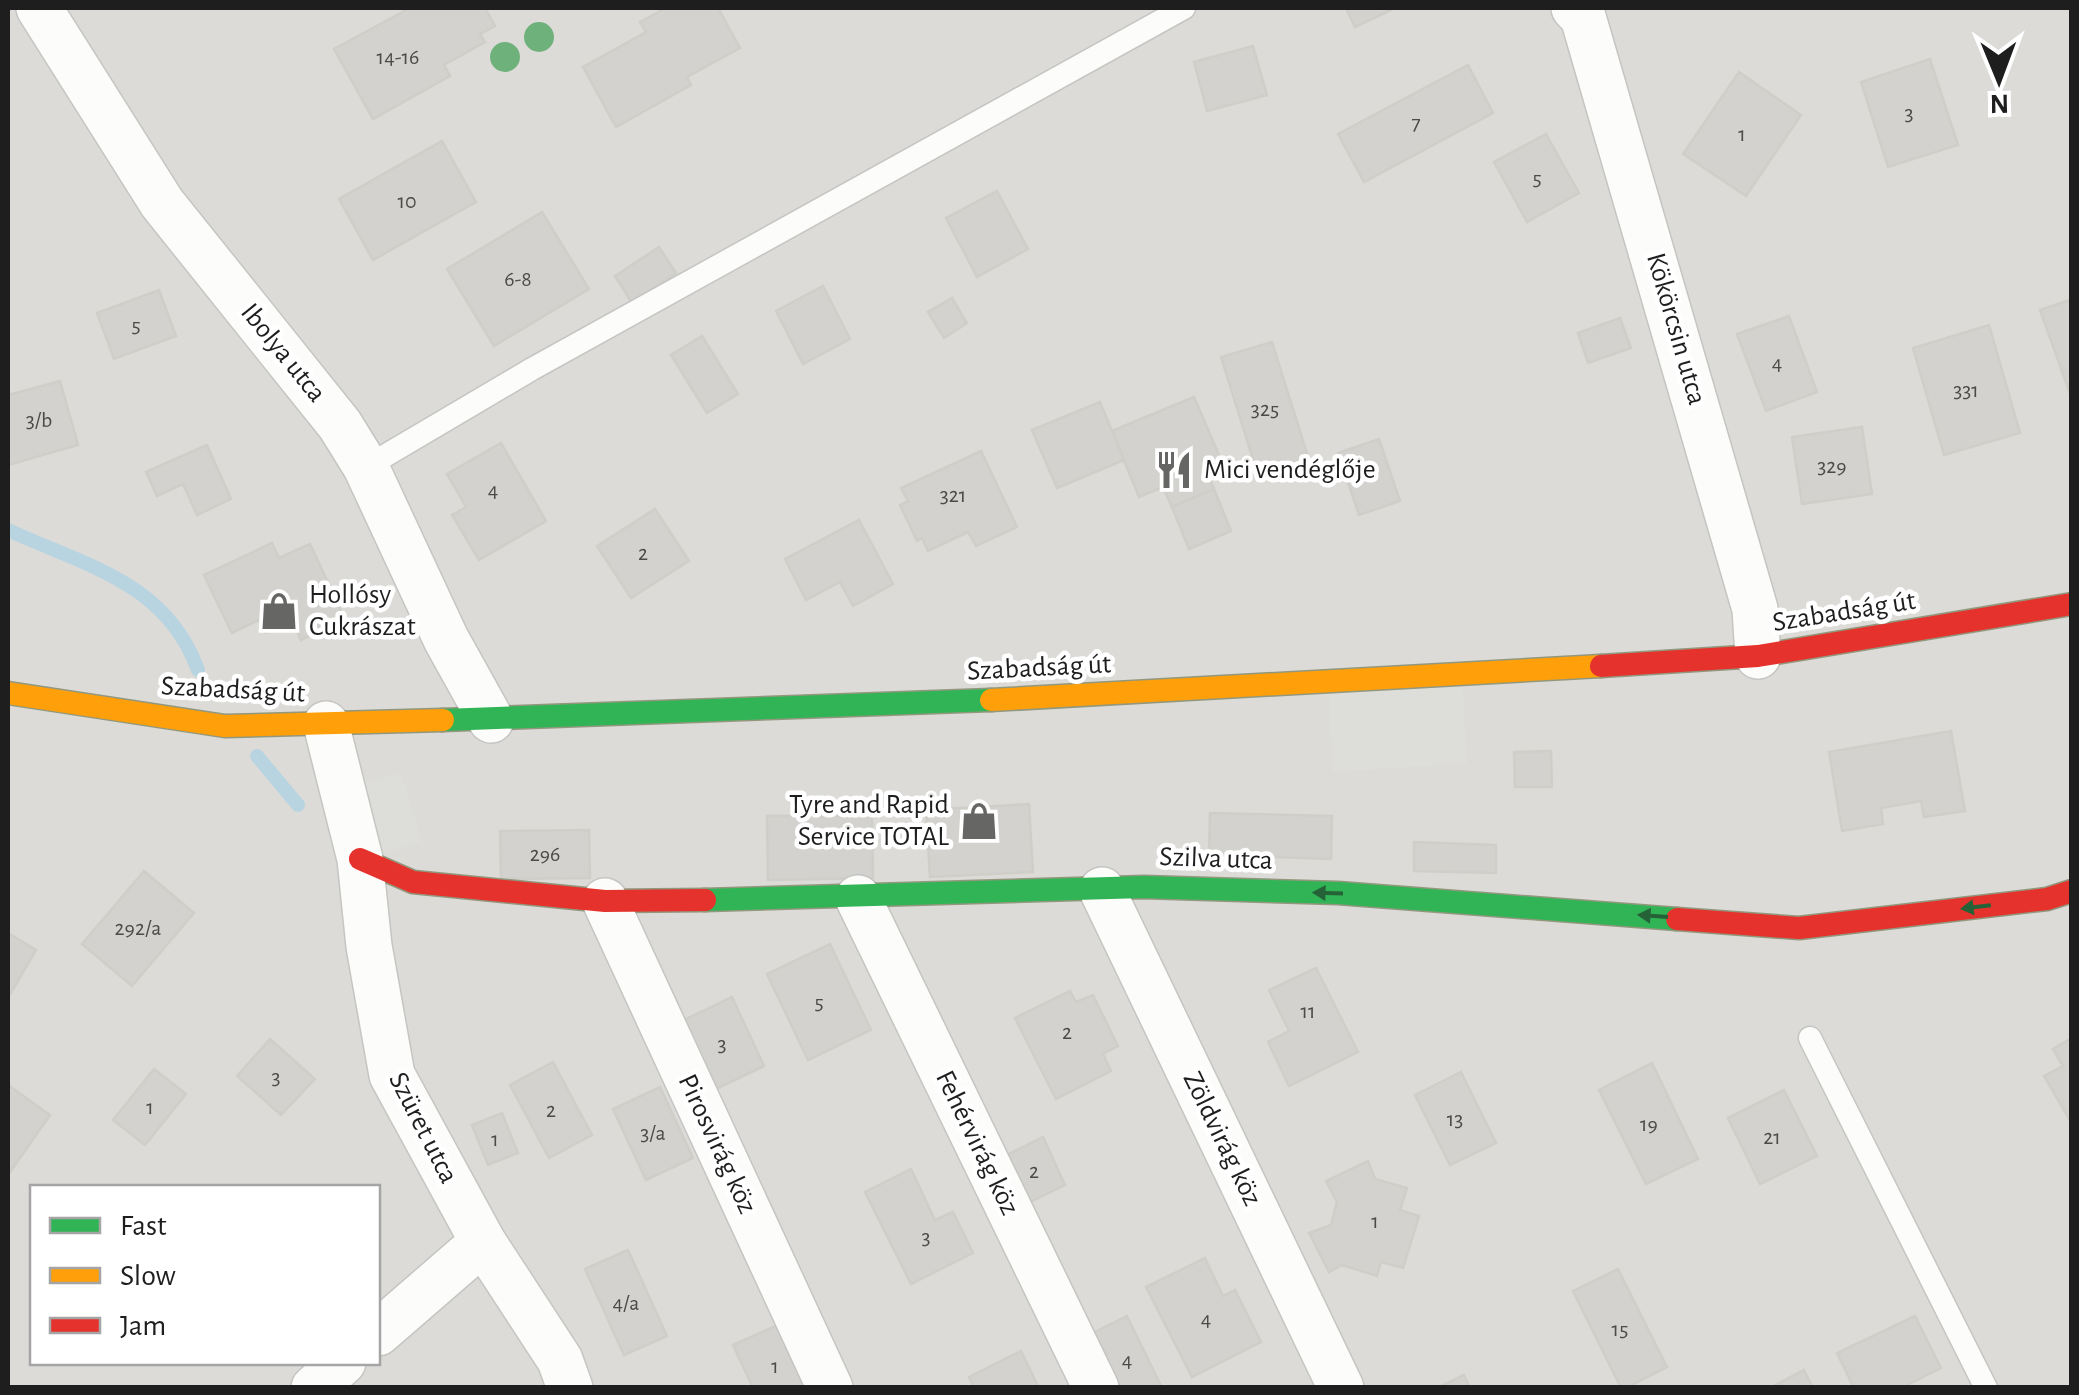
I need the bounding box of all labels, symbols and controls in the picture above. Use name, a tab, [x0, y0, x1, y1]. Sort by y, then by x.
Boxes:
north arrow	[1949, 30, 2049, 130]
house number: 14-16	[377, 46, 419, 68]
text: N	[1989, 89, 2009, 117]
house number: 3	[1904, 102, 1914, 124]
house number: 7	[1411, 112, 1421, 134]
house number: 1	[1738, 123, 1746, 145]
house number: 5	[1532, 167, 1542, 189]
house number: 10	[397, 190, 417, 212]
street label: Kökörcsin utca	[1641, 250, 1711, 408]
house number: 6-8	[504, 268, 532, 290]
street label: Ibolya utca	[235, 298, 331, 408]
house number: 5	[131, 314, 141, 336]
house number: 4	[1772, 352, 1782, 374]
house number: 331	[1953, 379, 1979, 401]
house number: 325	[1251, 398, 1279, 420]
house number: 3/b	[26, 409, 52, 431]
restaurant icon: Mici vendéglője	[1153, 449, 1195, 491]
house number: 329	[1817, 455, 1847, 477]
place label: Mici vendéglője	[1204, 456, 1376, 484]
house number: 4	[488, 479, 498, 501]
house number: 321	[940, 484, 966, 506]
house number: 2	[638, 542, 648, 564]
place label: Hollósy Cukrászat	[309, 581, 416, 641]
street label: Szabadság út	[1771, 587, 1917, 637]
shop icon: Hollósy Cukrászat	[258, 590, 300, 632]
street label: Szabadság út	[966, 650, 1112, 686]
street label: Szabadság út	[160, 672, 306, 708]
place label: Tyre and Rapid Service TOTAL	[789, 791, 949, 851]
shop icon: Tyre and Rapid Service TOTAL	[958, 800, 1000, 842]
house number: 296	[530, 843, 560, 865]
street label: Szilva utca	[1159, 843, 1273, 875]
one-way arrow	[1312, 885, 1344, 901]
one-way arrow	[1960, 899, 1991, 915]
one-way arrow	[1636, 908, 1668, 924]
house number: 292/a	[115, 917, 161, 939]
house number: 5	[814, 991, 824, 1013]
house number: 11	[1300, 1000, 1316, 1022]
house number: 2	[1062, 1021, 1072, 1043]
house number: 3	[717, 1033, 727, 1055]
house number: 3	[271, 1066, 281, 1088]
street label: Fehérvirág köz	[930, 1066, 1024, 1220]
street label: Szüret utca	[383, 1068, 463, 1188]
street label: Zöldvirág köz	[1178, 1068, 1266, 1210]
street label: Pirosvirág köz	[673, 1070, 761, 1218]
house number: 1	[146, 1096, 154, 1118]
house number: 2	[546, 1099, 556, 1121]
house number: 13	[1447, 1108, 1463, 1130]
house number: 19	[1640, 1113, 1658, 1135]
house number: 3/a	[640, 1122, 666, 1144]
house number: 21	[1763, 1126, 1781, 1148]
house number: 1	[491, 1128, 499, 1150]
house number: 2	[1029, 1160, 1039, 1182]
legend	[30, 1185, 380, 1365]
house number: 1	[1371, 1210, 1379, 1232]
text: Fast	[120, 1211, 167, 1241]
house number: 3	[921, 1226, 931, 1248]
text: Slow	[120, 1261, 176, 1291]
house number: 4/a	[612, 1292, 640, 1314]
house number: 4	[1201, 1308, 1211, 1330]
text: Jam	[120, 1311, 166, 1341]
house number: 15	[1612, 1318, 1628, 1340]
house number: 4	[1122, 1349, 1132, 1371]
house number: 1	[771, 1355, 779, 1377]

